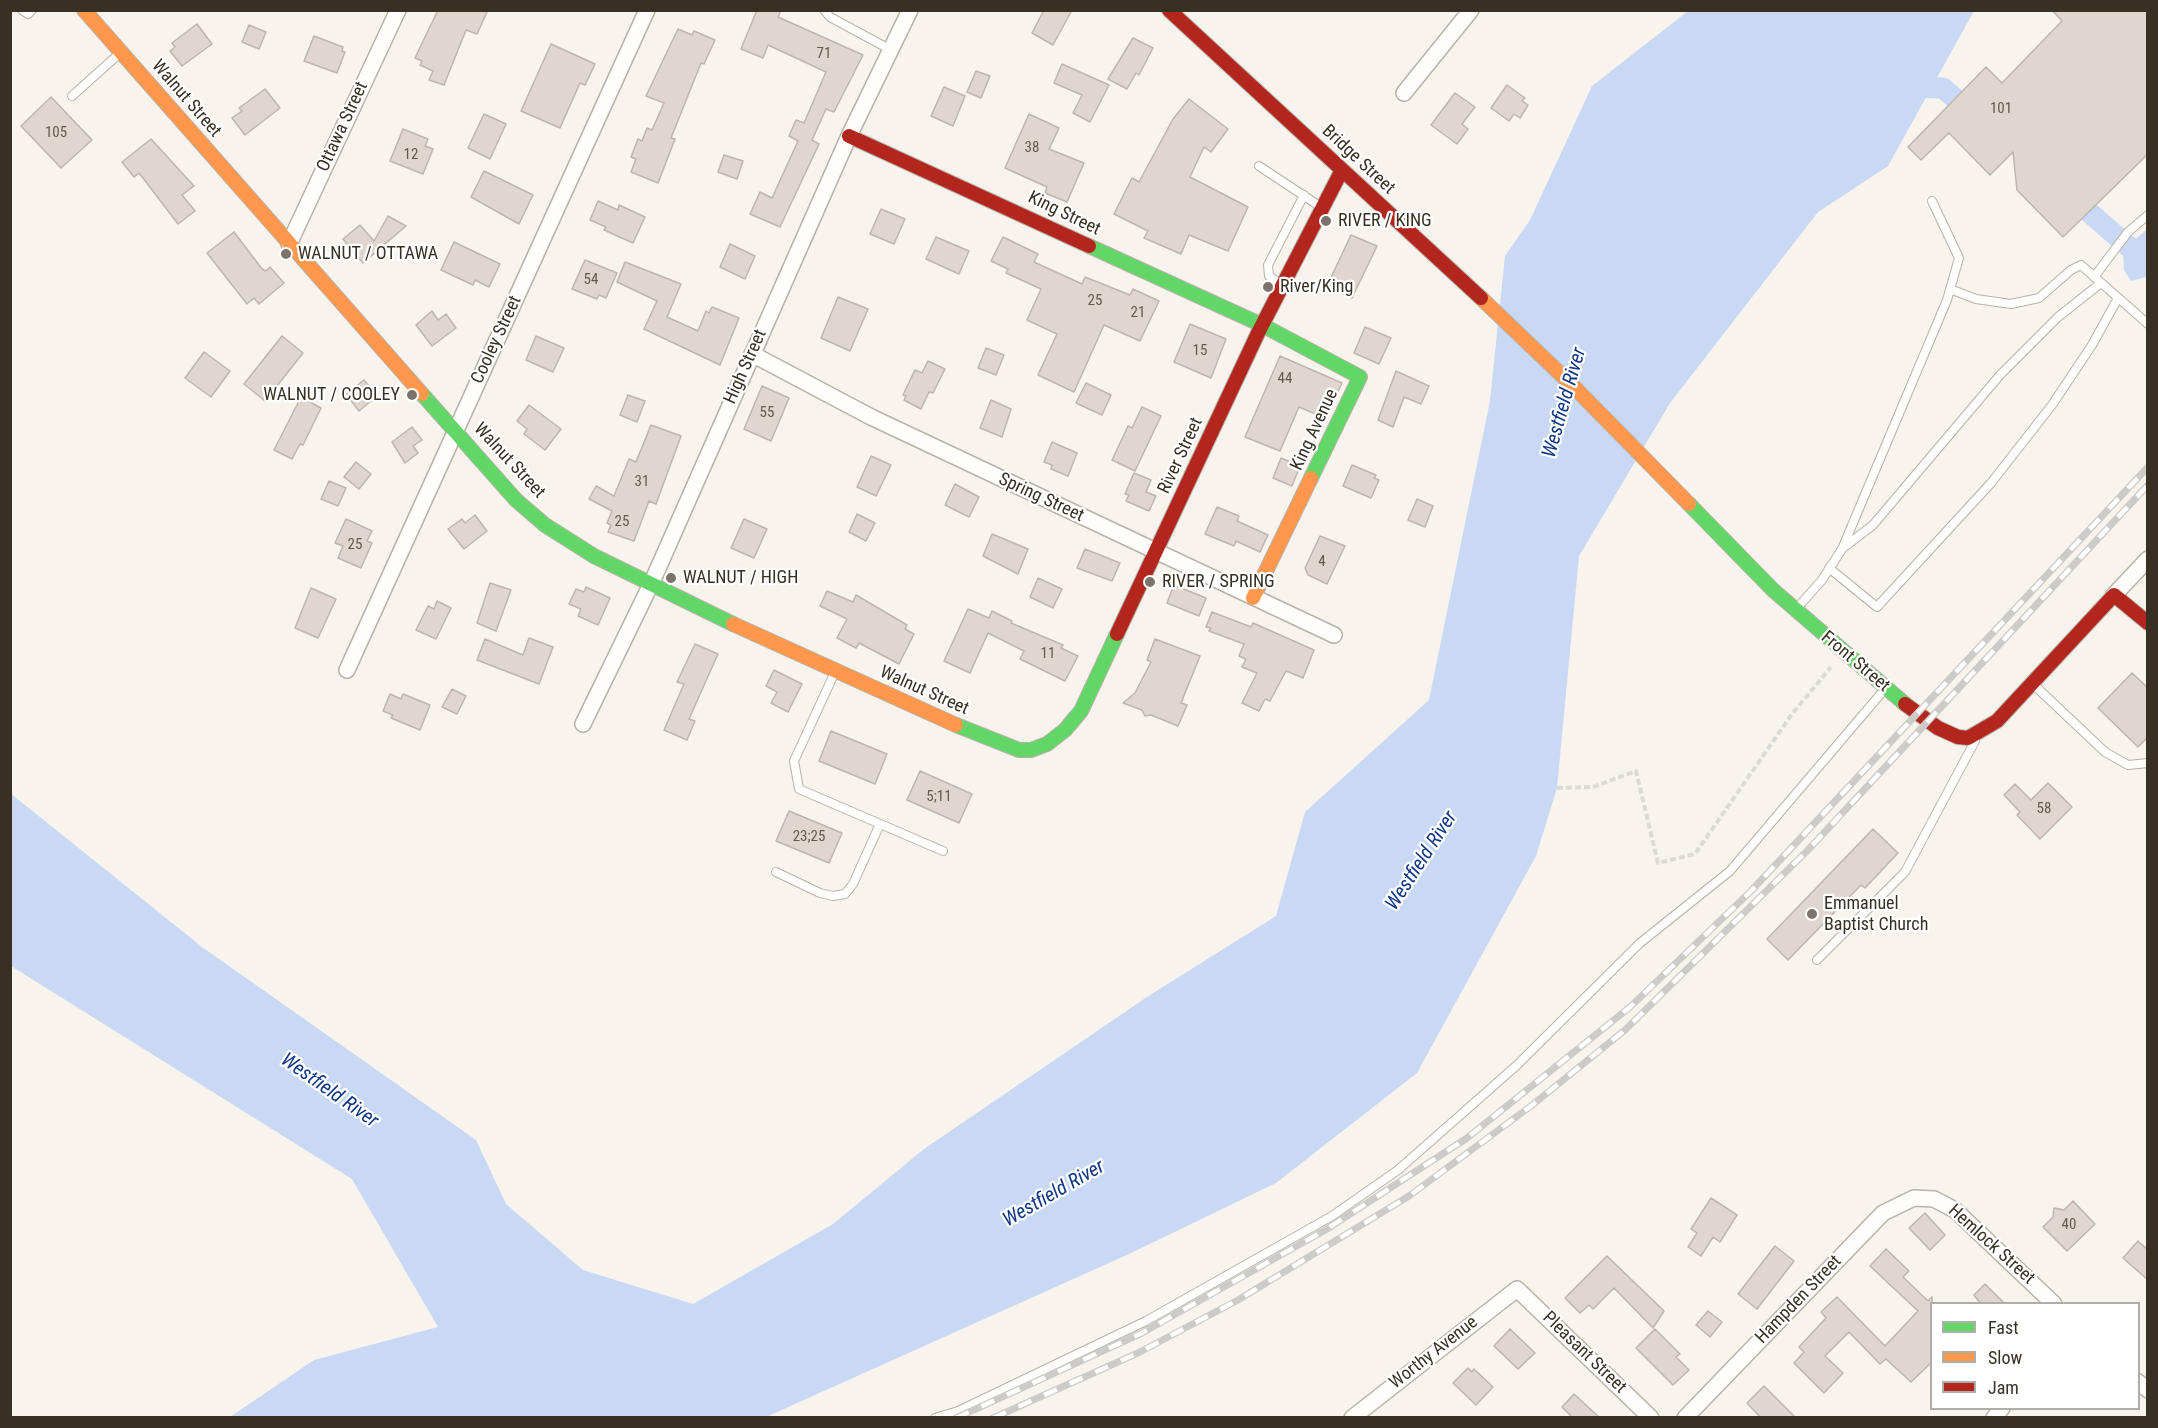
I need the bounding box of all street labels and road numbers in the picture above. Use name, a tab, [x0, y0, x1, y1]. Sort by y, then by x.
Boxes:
street label: Walnut Street	[147, 56, 225, 142]
street label: Ottawa Street	[313, 79, 373, 175]
street label: Bridge Street	[1317, 121, 1399, 199]
street label: King Street	[1024, 187, 1104, 241]
street label: Cooley Street	[467, 293, 527, 387]
street label: High Street	[720, 326, 772, 408]
street label: King Avenue	[1287, 386, 1343, 474]
street label: River Street	[1154, 415, 1208, 497]
street label: Walnut Street	[469, 419, 549, 503]
street label: Spring Street	[995, 469, 1087, 527]
street label: Front Street	[1816, 627, 1894, 697]
street label: Walnut Street	[876, 662, 972, 720]
street label: Hemlock Street	[1943, 1200, 2039, 1290]
street label: Hampden Street	[1751, 1251, 1847, 1349]
street label: Pleasant Street	[1538, 1308, 1630, 1398]
street label: Worthy Avenue	[1386, 1312, 1482, 1394]

